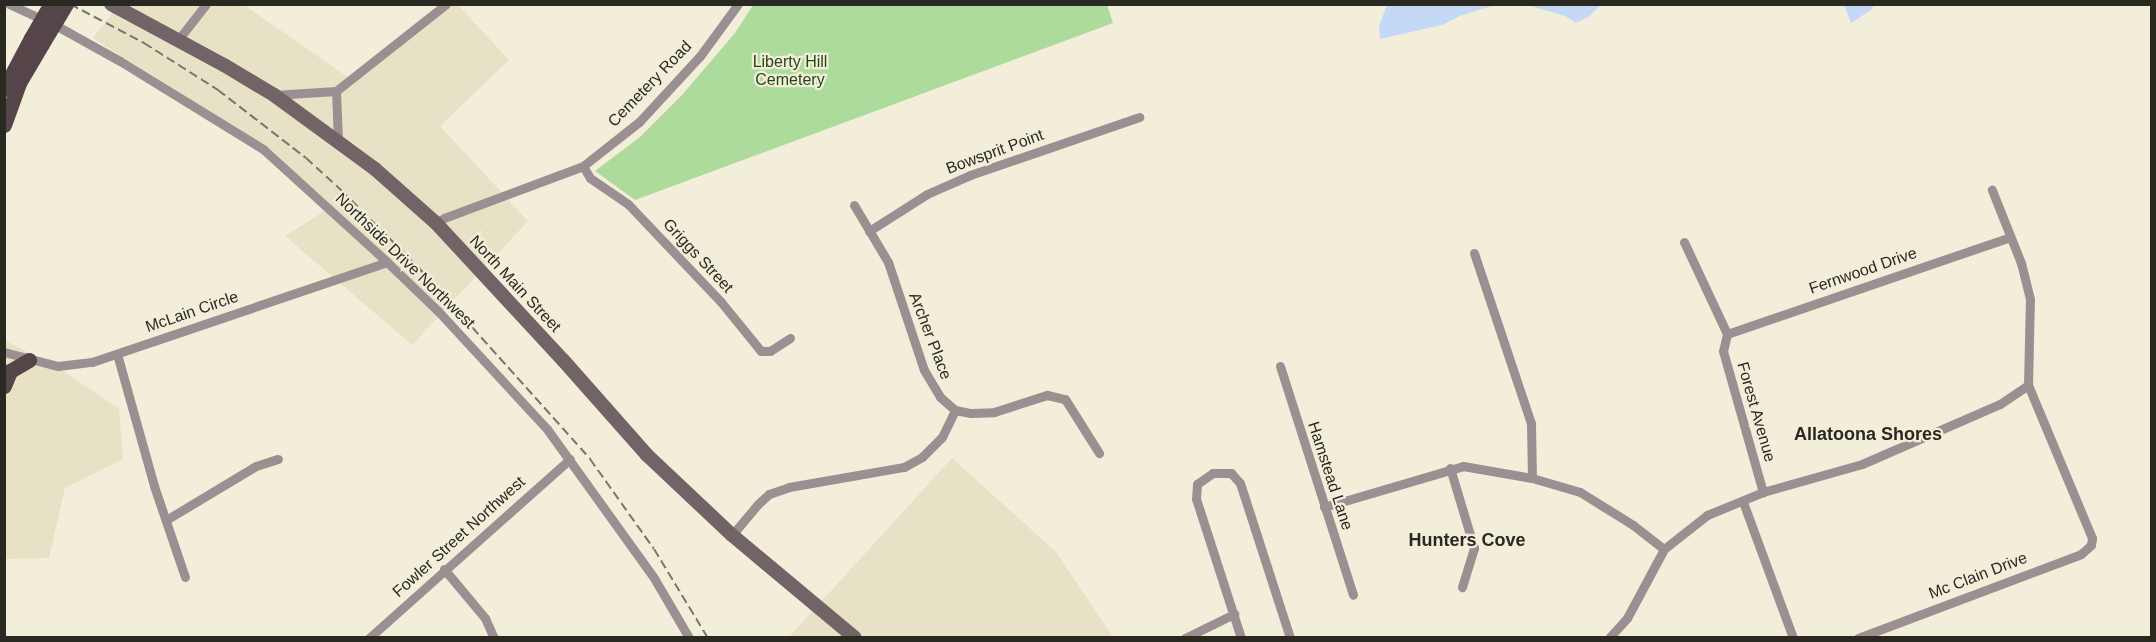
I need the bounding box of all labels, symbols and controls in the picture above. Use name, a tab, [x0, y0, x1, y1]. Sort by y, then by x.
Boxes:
street label: Cemetery Road	[604, 37, 696, 131]
park label: Liberty Hill Cemetery	[753, 52, 827, 90]
street label: Bowsprit Point	[944, 125, 1046, 179]
street label: Northside Drive Northwest	[331, 189, 479, 333]
street label: Griggs Street	[659, 215, 737, 297]
street label: North Main Street	[465, 232, 565, 336]
street label: Fernwood Drive	[1806, 244, 1920, 298]
street label: McLain Circle	[143, 287, 241, 337]
street label: Archer Place	[905, 290, 955, 382]
street label: Forest Avenue	[1732, 359, 1780, 465]
street label: Hamstead Lane	[1303, 419, 1357, 533]
district label: Allatoona Shores	[1794, 423, 1942, 445]
street label: Fowler Street Northwest	[389, 472, 529, 602]
district label: Hunters Cove	[1408, 529, 1526, 551]
street label: Mc Clain Drive	[1926, 548, 2030, 604]

